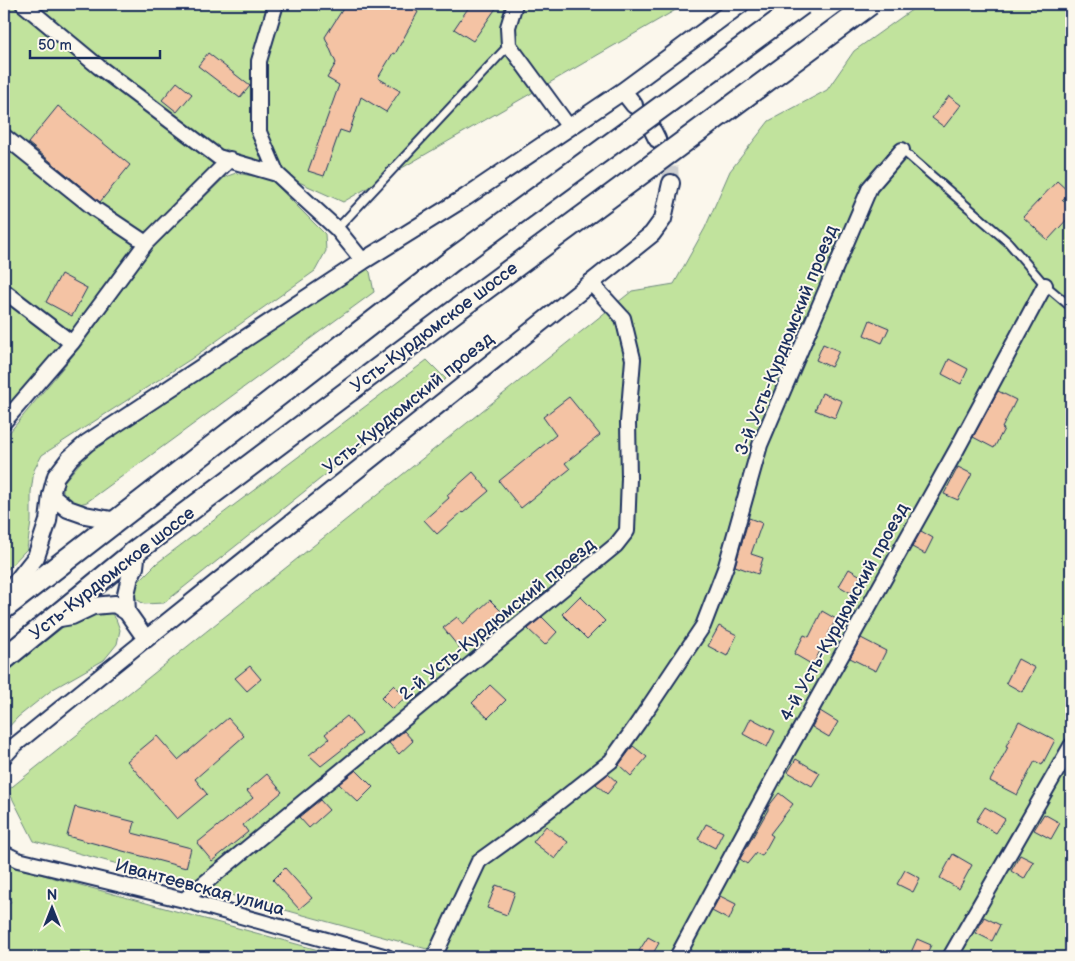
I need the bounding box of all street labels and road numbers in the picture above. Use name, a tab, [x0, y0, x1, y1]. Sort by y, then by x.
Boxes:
street label: 3-й Усть-Курдюмский проезд	[731, 222, 842, 458]
street label: Усть-Курдюмское шоссе	[347, 258, 522, 397]
street label: Усть-Курдюмский проезд	[319, 328, 498, 479]
street label: 4-й Усть-Курдюмский проезд	[776, 499, 913, 725]
street label: Усть-Курдюмское шоссе	[26, 502, 199, 644]
street label: 2-й Усть-Курдюмский проезд	[395, 534, 599, 705]
street label: Ивантеевская улица	[113, 855, 287, 920]

